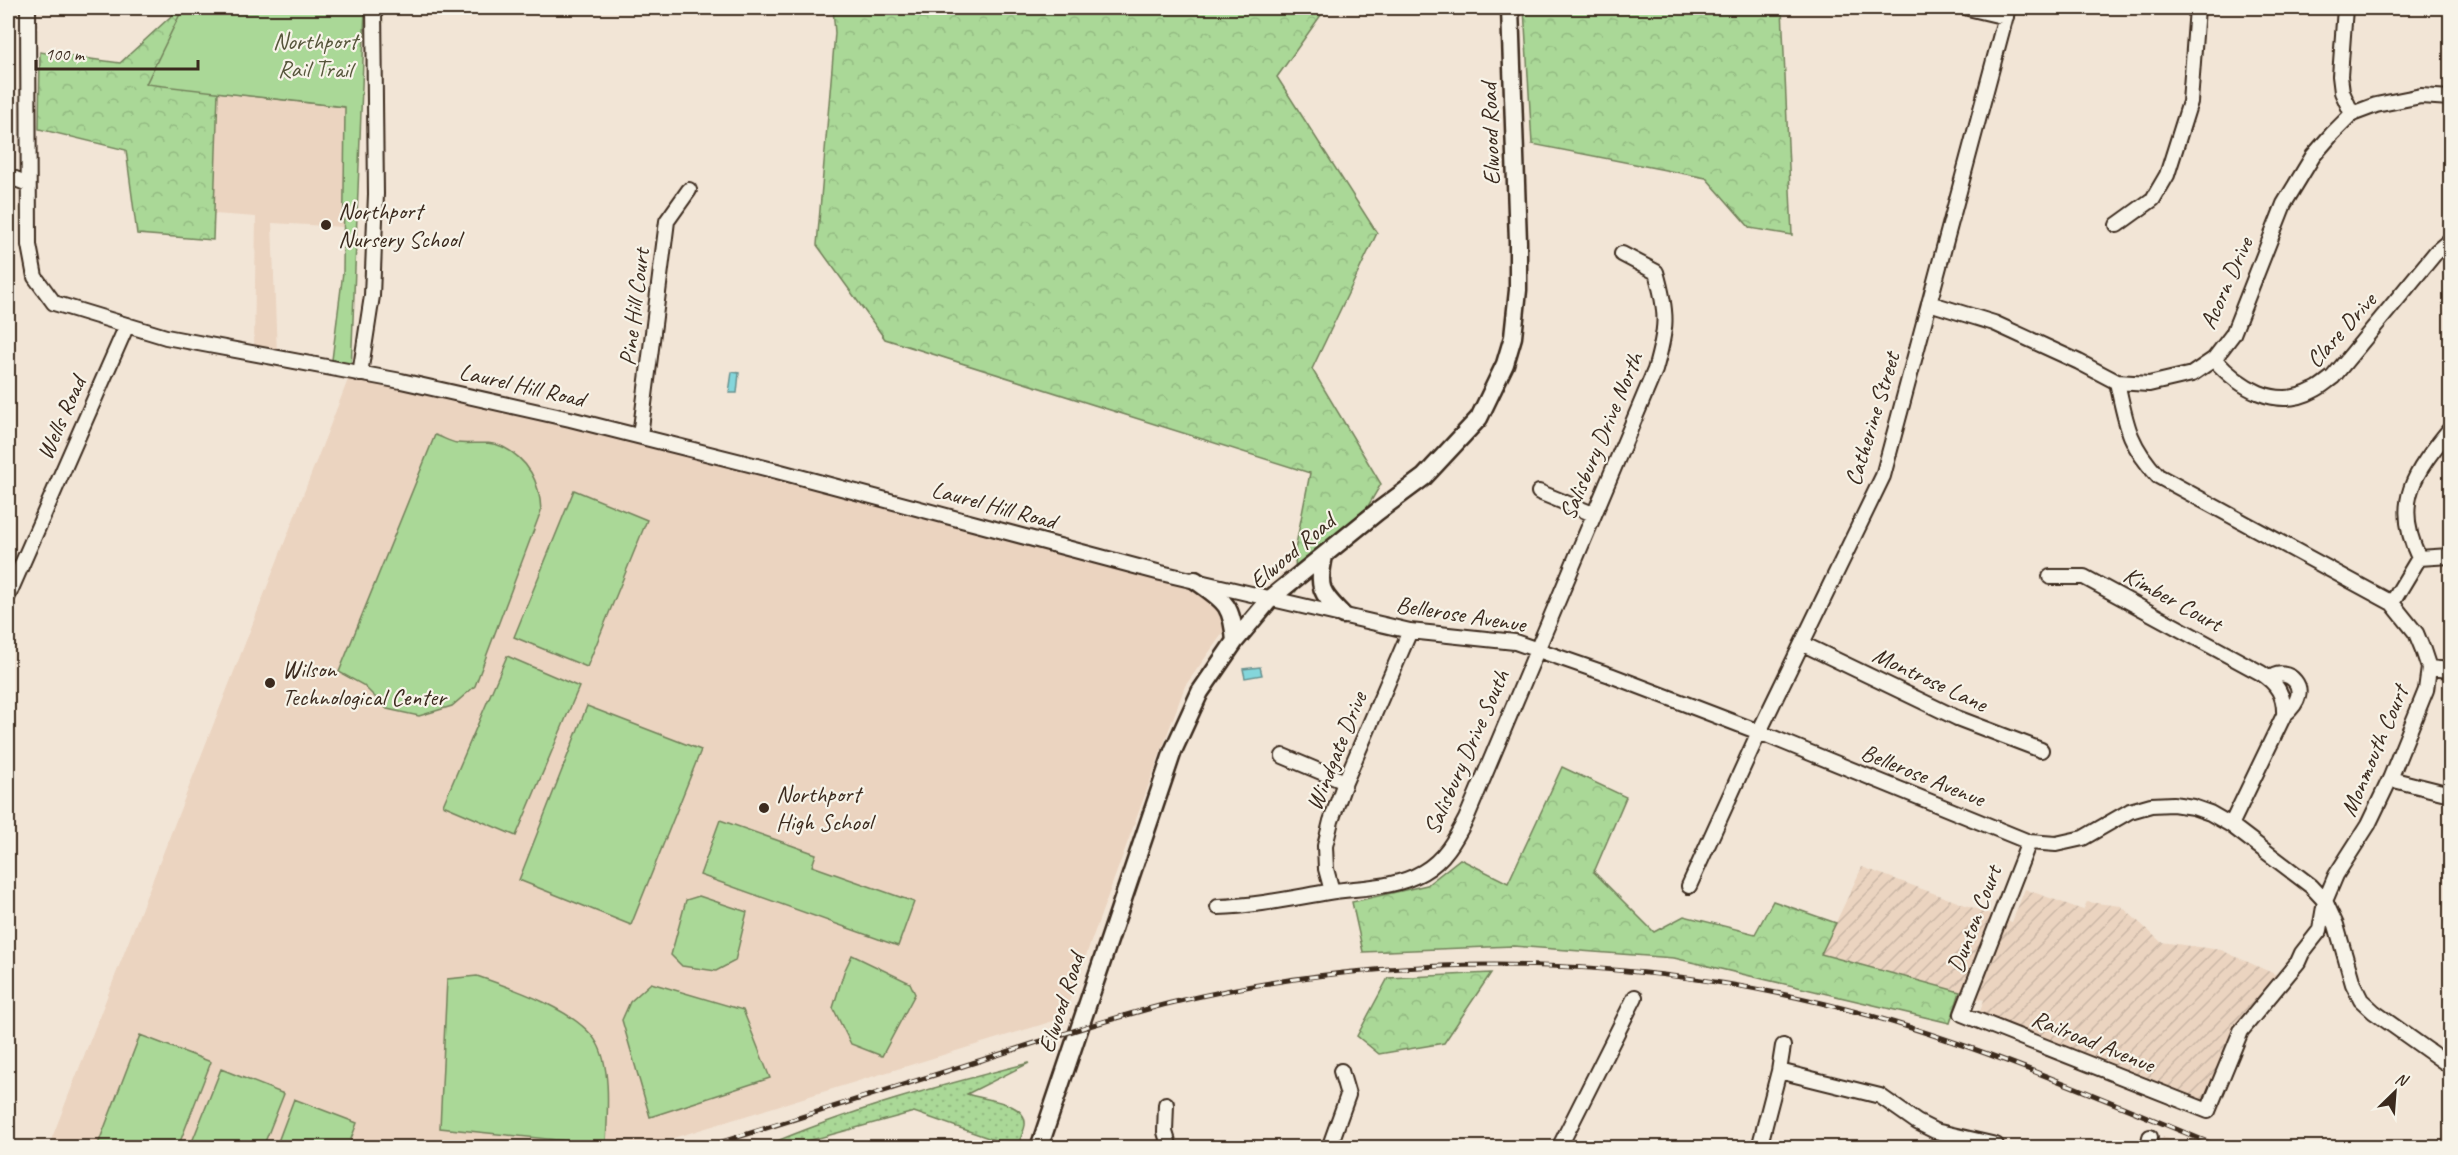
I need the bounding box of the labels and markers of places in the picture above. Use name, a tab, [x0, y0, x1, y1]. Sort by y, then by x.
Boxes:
place label: Northport Nursery School	[338, 196, 464, 254]
marker: Northport Nursery School	[319, 218, 333, 232]
place label: Wilson Technological Center	[282, 654, 448, 712]
marker: Wilson Technological Center	[263, 676, 277, 690]
place label: Northport High School	[776, 779, 876, 837]
marker: Northport High School	[757, 801, 771, 815]

